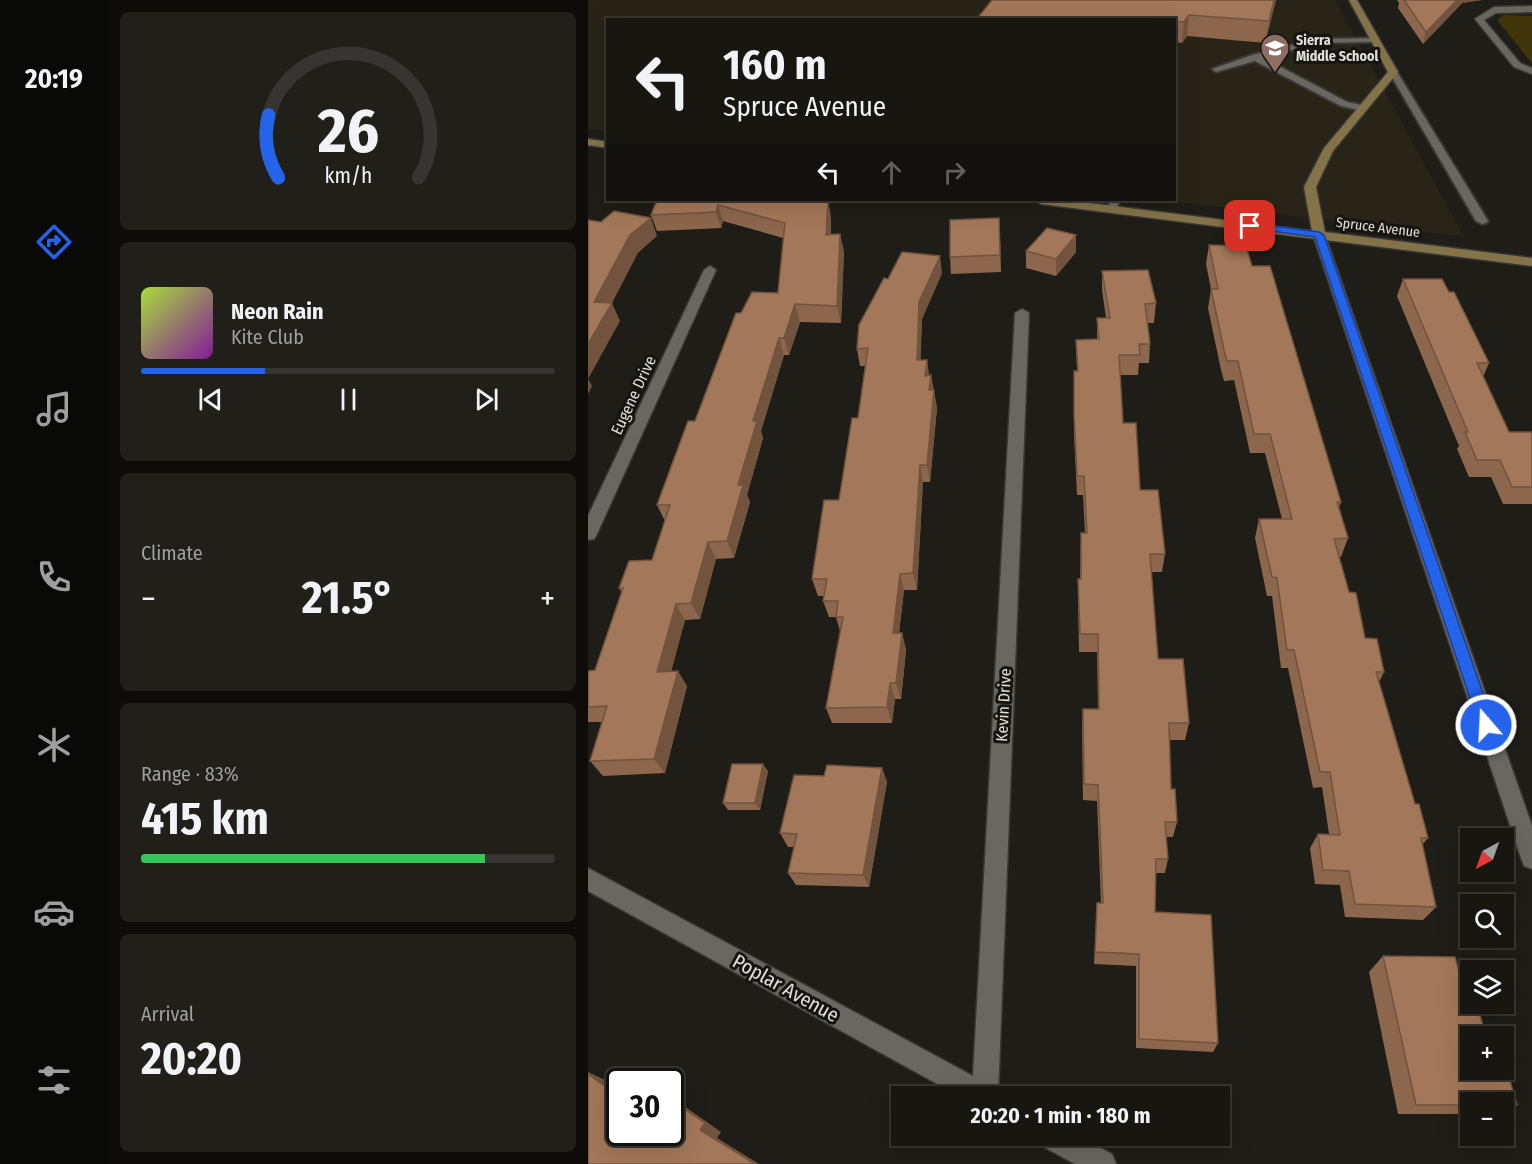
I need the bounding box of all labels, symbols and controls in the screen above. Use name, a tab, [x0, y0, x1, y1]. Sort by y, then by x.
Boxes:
school or university icon: Sierra Middle School	[1259, 32, 1291, 74]
place label: Sierra Middle School	[1296, 32, 1378, 65]
text: 160 m	[723, 40, 826, 90]
icon: left	[624, 42, 702, 120]
text: 20:19	[25, 63, 83, 95]
text: Spruce Avenue	[723, 91, 886, 123]
text: 26	[316, 94, 379, 169]
icon: left	[812, 156, 845, 189]
icon: ahead	[875, 156, 908, 189]
icon: right	[938, 156, 971, 189]
text: km/h	[324, 164, 372, 190]
pin	[1224, 200, 1275, 251]
icon: arrive	[1233, 209, 1266, 242]
street label: Spruce Avenue	[1335, 214, 1421, 241]
icon: directions	[33, 221, 75, 263]
text: Neon Rain	[231, 298, 324, 325]
text: Kite Club	[231, 325, 304, 349]
street label: Eugene Drive	[607, 353, 660, 438]
icon: previous	[194, 383, 227, 416]
icon: pause	[332, 383, 365, 416]
icon: next	[470, 383, 503, 416]
icon: music	[33, 388, 75, 430]
text: Climate	[141, 541, 203, 565]
icon: phone	[33, 556, 75, 598]
text: 21.5°	[302, 571, 394, 625]
text: −	[141, 579, 156, 619]
text: +	[540, 579, 555, 619]
street label: Kevin Drive	[992, 668, 1015, 742]
position arrow	[1454, 693, 1518, 757]
icon: climate	[33, 724, 75, 766]
text: Range · 83%	[141, 762, 239, 786]
text: 415 km	[141, 792, 269, 846]
north arrow	[1460, 828, 1514, 882]
map controls	[1460, 828, 1514, 1146]
icon: car	[33, 891, 75, 933]
button: search	[1460, 894, 1514, 948]
street label: Poplar Avenue	[729, 949, 843, 1027]
button: layers	[1460, 960, 1514, 1014]
text: Arrival	[141, 1002, 194, 1026]
button: +	[1460, 1026, 1514, 1080]
text: 20:20	[141, 1032, 242, 1086]
icon: filters	[33, 1059, 75, 1101]
speed limit sign: 30	[606, 1068, 684, 1146]
button: −	[1460, 1092, 1514, 1146]
text: 20:20 · 1 min · 180 m	[970, 1102, 1151, 1129]

